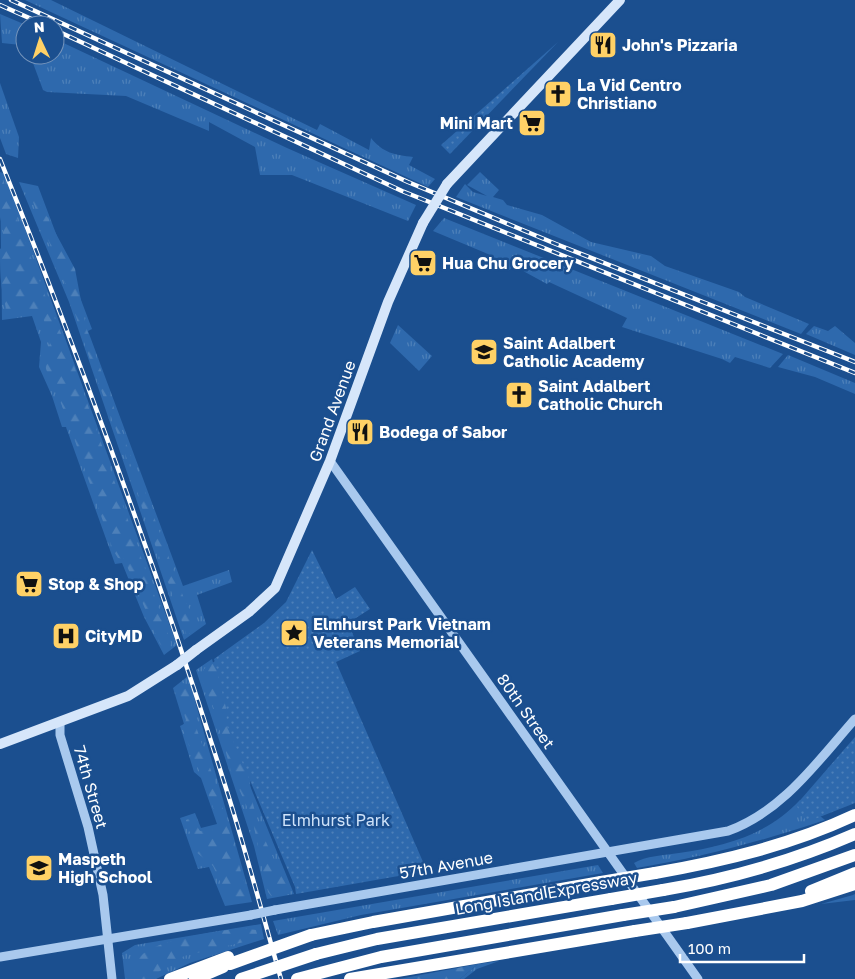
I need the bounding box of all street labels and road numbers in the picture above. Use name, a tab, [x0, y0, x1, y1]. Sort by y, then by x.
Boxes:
street label: Grand Avenue	[304, 358, 360, 464]
street label: 80th Street	[493, 670, 559, 752]
street label: 74th Street	[70, 743, 112, 831]
street label: 57th Avenue	[398, 847, 494, 883]
street label: Long Island Expressway	[453, 867, 639, 919]

